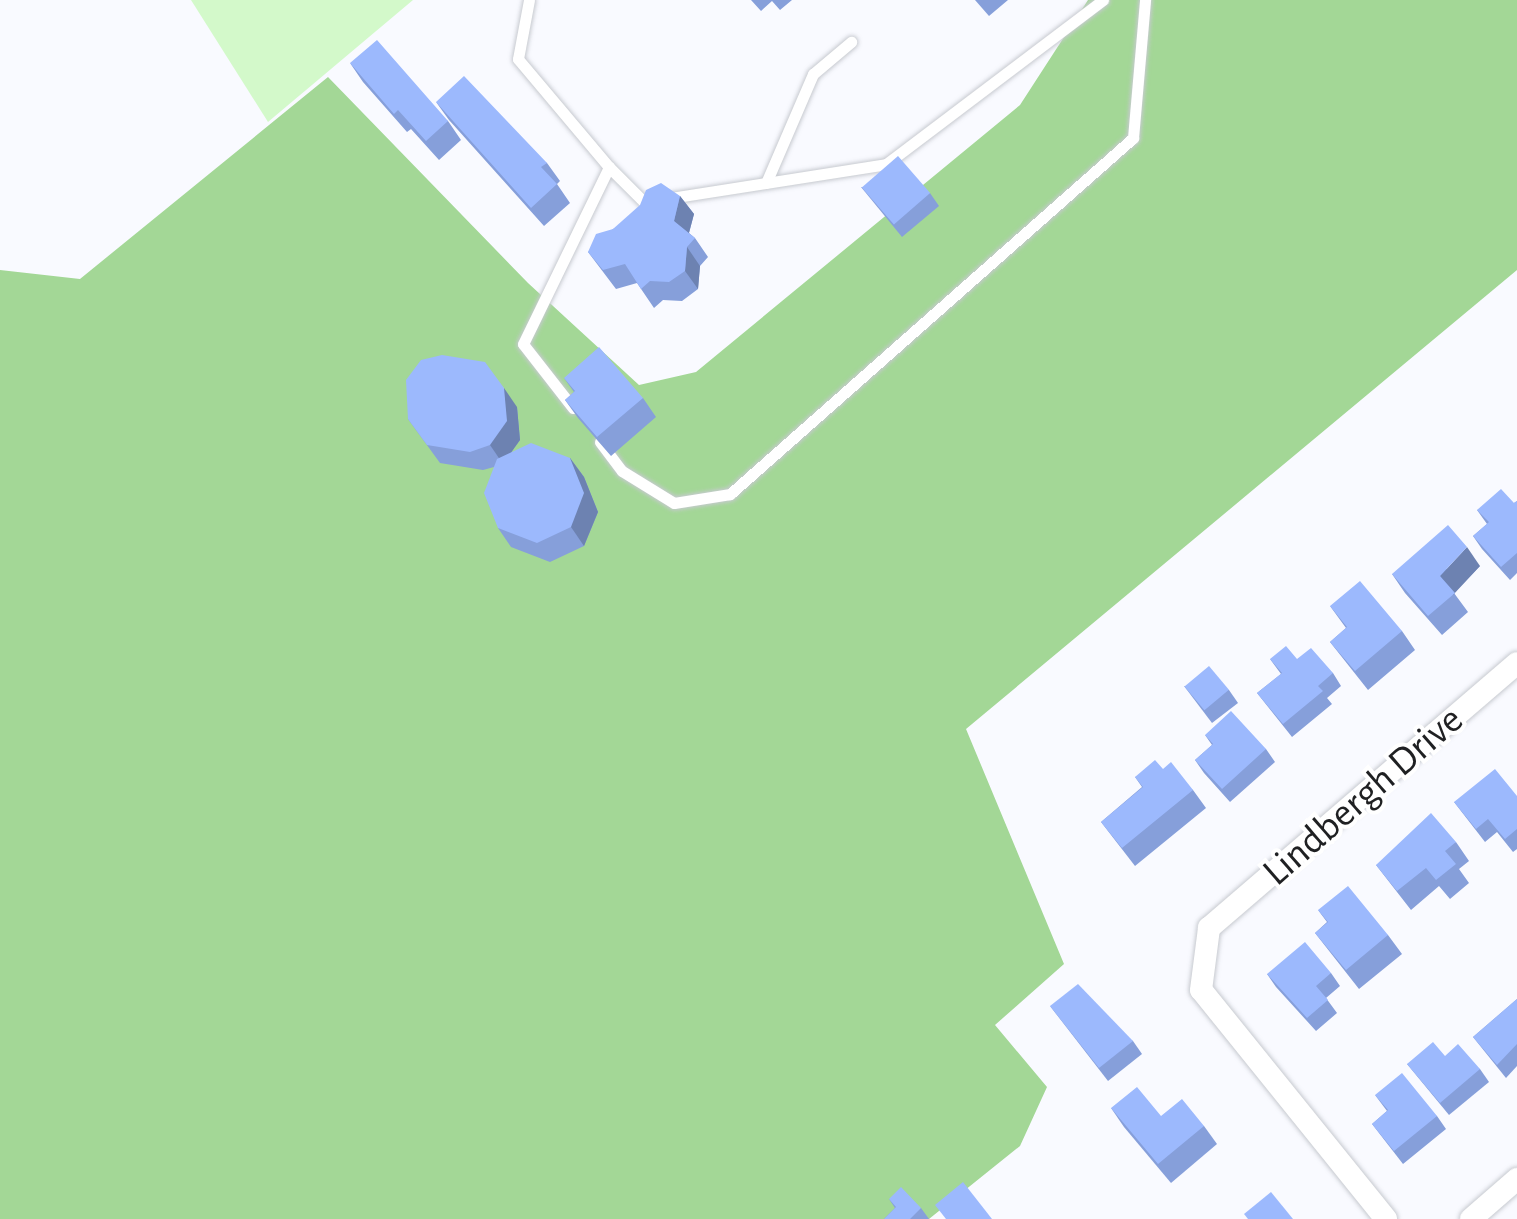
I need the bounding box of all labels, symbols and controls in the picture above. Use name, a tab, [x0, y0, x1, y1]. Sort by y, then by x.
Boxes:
street label: Lindbergh Drive	[1253, 696, 1473, 896]

